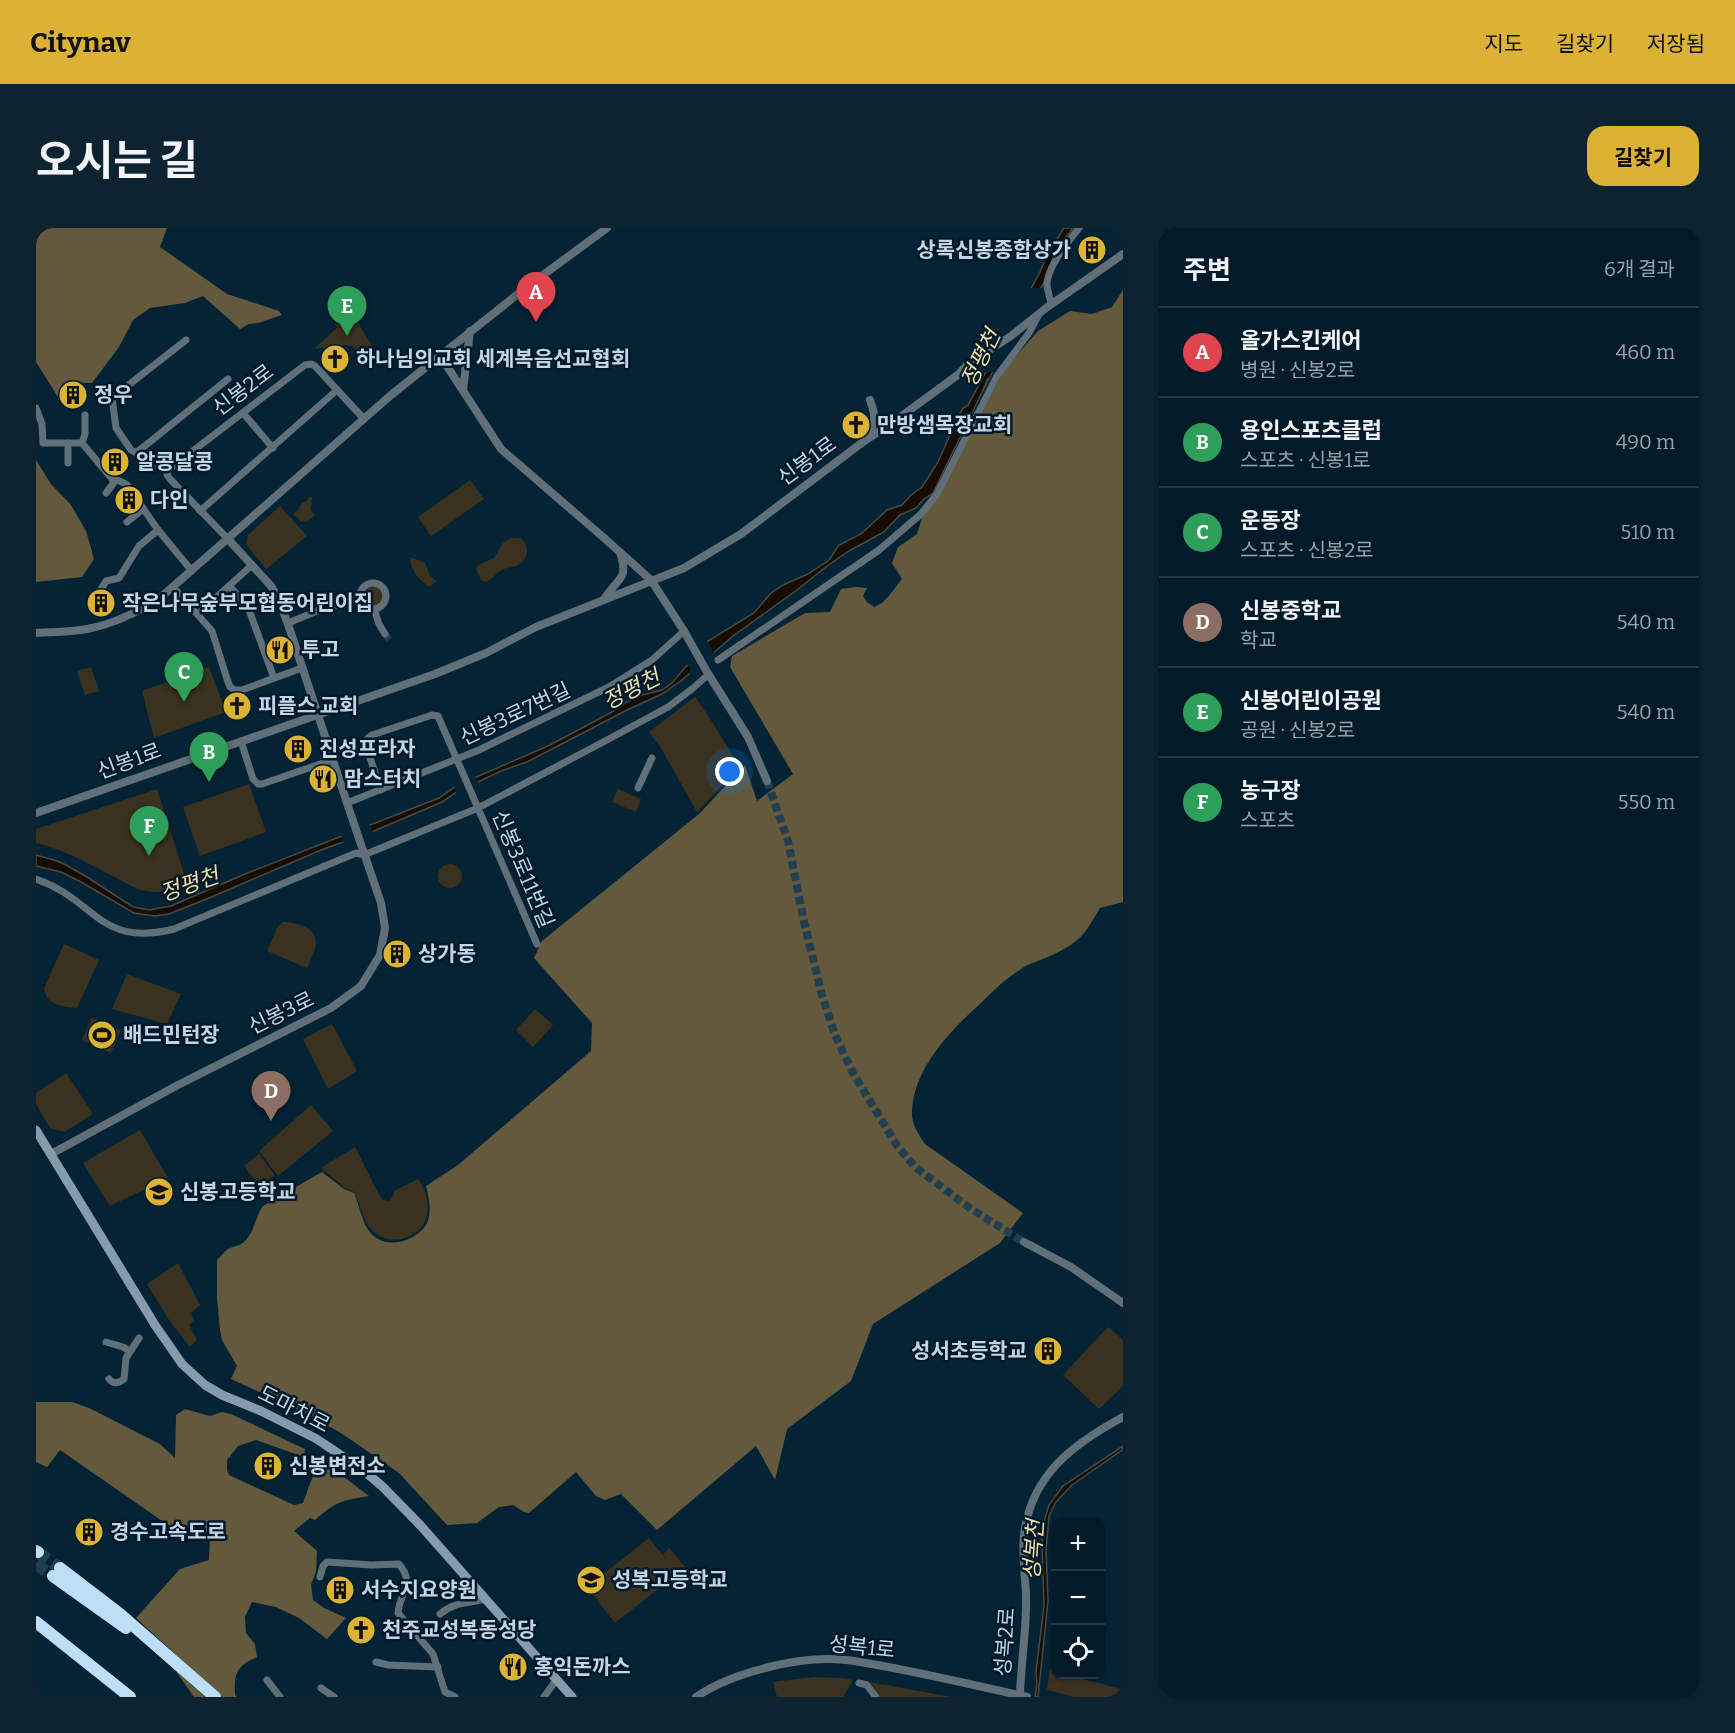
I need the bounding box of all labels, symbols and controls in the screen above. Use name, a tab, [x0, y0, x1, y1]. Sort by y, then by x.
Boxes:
text: Citynav	[30, 26, 131, 59]
text: 지도	[1484, 31, 1523, 57]
text: 길찾기	[1556, 31, 1614, 57]
text: 저장됨	[1647, 31, 1705, 57]
button: 길찾기	[1587, 126, 1699, 186]
text: 오시는 길	[36, 136, 198, 186]
building icon: 상록신봉종합상가	[1076, 234, 1108, 266]
place label: 상록신봉종합상가	[916, 237, 1071, 263]
text: 주변	[1183, 255, 1231, 286]
text: 6개 결과	[1604, 257, 1675, 281]
pin: A	[516, 272, 556, 322]
pin: E	[328, 286, 366, 336]
water label: 정평천	[955, 323, 1007, 391]
text: 올가스킨케어	[1240, 327, 1361, 354]
text: A	[1195, 340, 1210, 364]
text: 460 m	[1616, 340, 1675, 364]
church icon: 하나님의교회 세계복음선교협회	[319, 343, 351, 375]
place label: 하나님의교회 세계복음선교협회	[356, 346, 630, 372]
text: 병원 · 신봉2로	[1240, 358, 1355, 382]
street label: 신봉2로	[207, 359, 279, 421]
building icon: 정우	[57, 379, 89, 411]
place label: 정우	[94, 382, 133, 408]
church icon: 만방샘목장교회	[840, 409, 872, 441]
place label: 만방샘목장교회	[877, 412, 1012, 438]
text: 용인스포츠클럽	[1240, 417, 1382, 444]
text: B	[1196, 430, 1209, 454]
text: 490 m	[1616, 430, 1675, 454]
street label: 신봉1로	[772, 431, 842, 491]
building icon: 알콩달콩	[99, 446, 131, 478]
text: 스포츠 · 신봉1로	[1240, 448, 1371, 472]
place label: 알콩달콩	[136, 449, 213, 475]
building icon: 다인	[113, 484, 145, 516]
place label: 다인	[150, 487, 189, 513]
text: 운동장	[1240, 507, 1301, 534]
text: C	[1196, 520, 1209, 544]
text: 510 m	[1621, 520, 1675, 544]
text: 스포츠 · 신봉2로	[1240, 538, 1374, 562]
building icon: 작은나무숲부모협동어린이집	[85, 587, 117, 619]
place label: 작은나무숲부모협동어린이집	[122, 590, 373, 616]
text: 신봉중학교	[1240, 597, 1341, 624]
text: D	[1195, 610, 1210, 634]
text: 540 m	[1617, 610, 1675, 634]
text: 학교	[1240, 628, 1277, 652]
restaurant icon: 투고	[264, 634, 296, 666]
place label: 투고	[301, 637, 340, 663]
pin: C	[164, 652, 204, 702]
water label: 정평천	[598, 662, 667, 715]
street label: 신봉3로7번길	[456, 677, 574, 751]
text: 신봉어린이공원	[1240, 687, 1382, 714]
church icon: 피플스 교회	[221, 690, 253, 722]
place label: 피플스 교회	[258, 693, 358, 719]
text: E	[1196, 700, 1209, 724]
text: 540 m	[1617, 700, 1675, 724]
text: 공원 · 신봉2로	[1240, 718, 1355, 742]
pin: B	[190, 732, 228, 782]
building icon: 진성프라자	[282, 733, 314, 765]
place label: 진성프라자	[319, 736, 416, 762]
street label: 신봉1로	[93, 737, 165, 785]
your location	[715, 757, 744, 786]
restaurant icon: 맘스터치	[307, 763, 339, 795]
place label: 맘스터치	[344, 766, 421, 792]
text: 농구장	[1240, 777, 1301, 804]
text: F	[1197, 790, 1208, 814]
text: 550 m	[1618, 790, 1675, 814]
pin: F	[130, 806, 168, 856]
street label: 신봉3로11번길	[486, 806, 560, 932]
text: 스포츠	[1240, 808, 1295, 832]
water label: 정평천	[156, 861, 225, 907]
building icon: 상가동	[381, 938, 413, 970]
place label: 상가동	[418, 941, 476, 967]
street label: 신봉3로	[244, 986, 318, 1040]
sports icon: 배드민턴장	[86, 1019, 118, 1051]
place label: 배드민턴장	[123, 1022, 220, 1048]
pin: D	[252, 1072, 290, 1121]
school or university icon: 신봉고등학교	[143, 1176, 175, 1208]
place label: 신봉고등학교	[180, 1179, 296, 1205]
building icon: 성서초등학교	[1032, 1335, 1064, 1367]
place label: 성서초등학교	[911, 1338, 1027, 1364]
street label: 도마치로	[254, 1380, 334, 1438]
building icon: 신봉변전소	[252, 1450, 284, 1482]
place label: 신봉변전소	[289, 1453, 386, 1479]
building icon: 경수고속도로	[73, 1516, 105, 1548]
water label: 성복천	[1018, 1516, 1049, 1581]
map controls	[1051, 1517, 1105, 1679]
button: +	[1051, 1517, 1105, 1571]
place label: 경수고속도로	[110, 1519, 226, 1545]
school or university icon: 성복고등학교	[575, 1564, 607, 1596]
place label: 성복고등학교	[612, 1567, 728, 1593]
button: −	[1051, 1571, 1105, 1625]
building icon: 서수지요양원	[324, 1574, 356, 1606]
place label: 서수지요양원	[361, 1577, 477, 1603]
street label: 성복2로	[990, 1606, 1020, 1678]
church icon: 천주교성복동성당	[345, 1614, 377, 1646]
place label: 천주교성복동성당	[382, 1617, 537, 1643]
button: locate	[1051, 1625, 1105, 1679]
street label: 성복1로	[828, 1631, 896, 1663]
restaurant icon: 홍익돈까스	[497, 1651, 529, 1683]
place label: 홍익돈까스	[534, 1654, 631, 1680]

